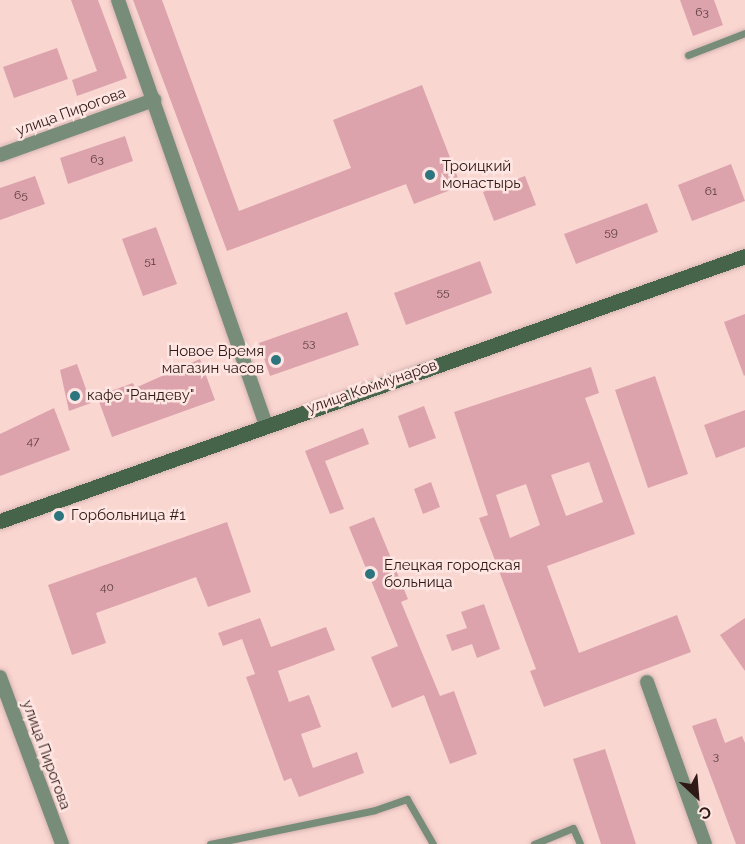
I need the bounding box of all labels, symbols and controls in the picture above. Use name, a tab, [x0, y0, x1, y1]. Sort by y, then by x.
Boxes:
house number: 63	[695, 6, 709, 20]
street label: улица Пирогова	[14, 84, 128, 140]
house number: 63	[90, 153, 104, 167]
place label: Троицкий монастырь	[442, 157, 520, 192]
marker: Троицкий монастырь	[423, 168, 437, 182]
house number: 61	[705, 185, 717, 199]
house number: 65	[14, 189, 28, 203]
house number: 59	[604, 226, 618, 240]
house number: 51	[144, 255, 156, 269]
house number: 55	[436, 286, 450, 300]
house number: 53	[303, 337, 315, 351]
place label: Новое Время магазин часов	[162, 342, 264, 377]
marker: Новое Время магазин часов	[269, 353, 283, 367]
street label: улица Коммунаров	[305, 356, 439, 418]
place label: кафе "Рандеву"	[87, 387, 195, 405]
marker: кафе "Рандеву"	[68, 389, 82, 403]
house number: 47	[27, 435, 39, 449]
place label: Горбольница #1	[71, 507, 186, 525]
marker: Горбольница #1	[52, 509, 66, 523]
place label: Елецкая городская больница	[384, 556, 521, 591]
marker: Елецкая городская больница	[361, 565, 379, 583]
house number: 40	[100, 581, 114, 595]
street label: улица Пирогова	[18, 698, 74, 812]
house number: 3	[713, 750, 719, 764]
north arrow	[667, 766, 727, 826]
text: С	[696, 802, 714, 824]

